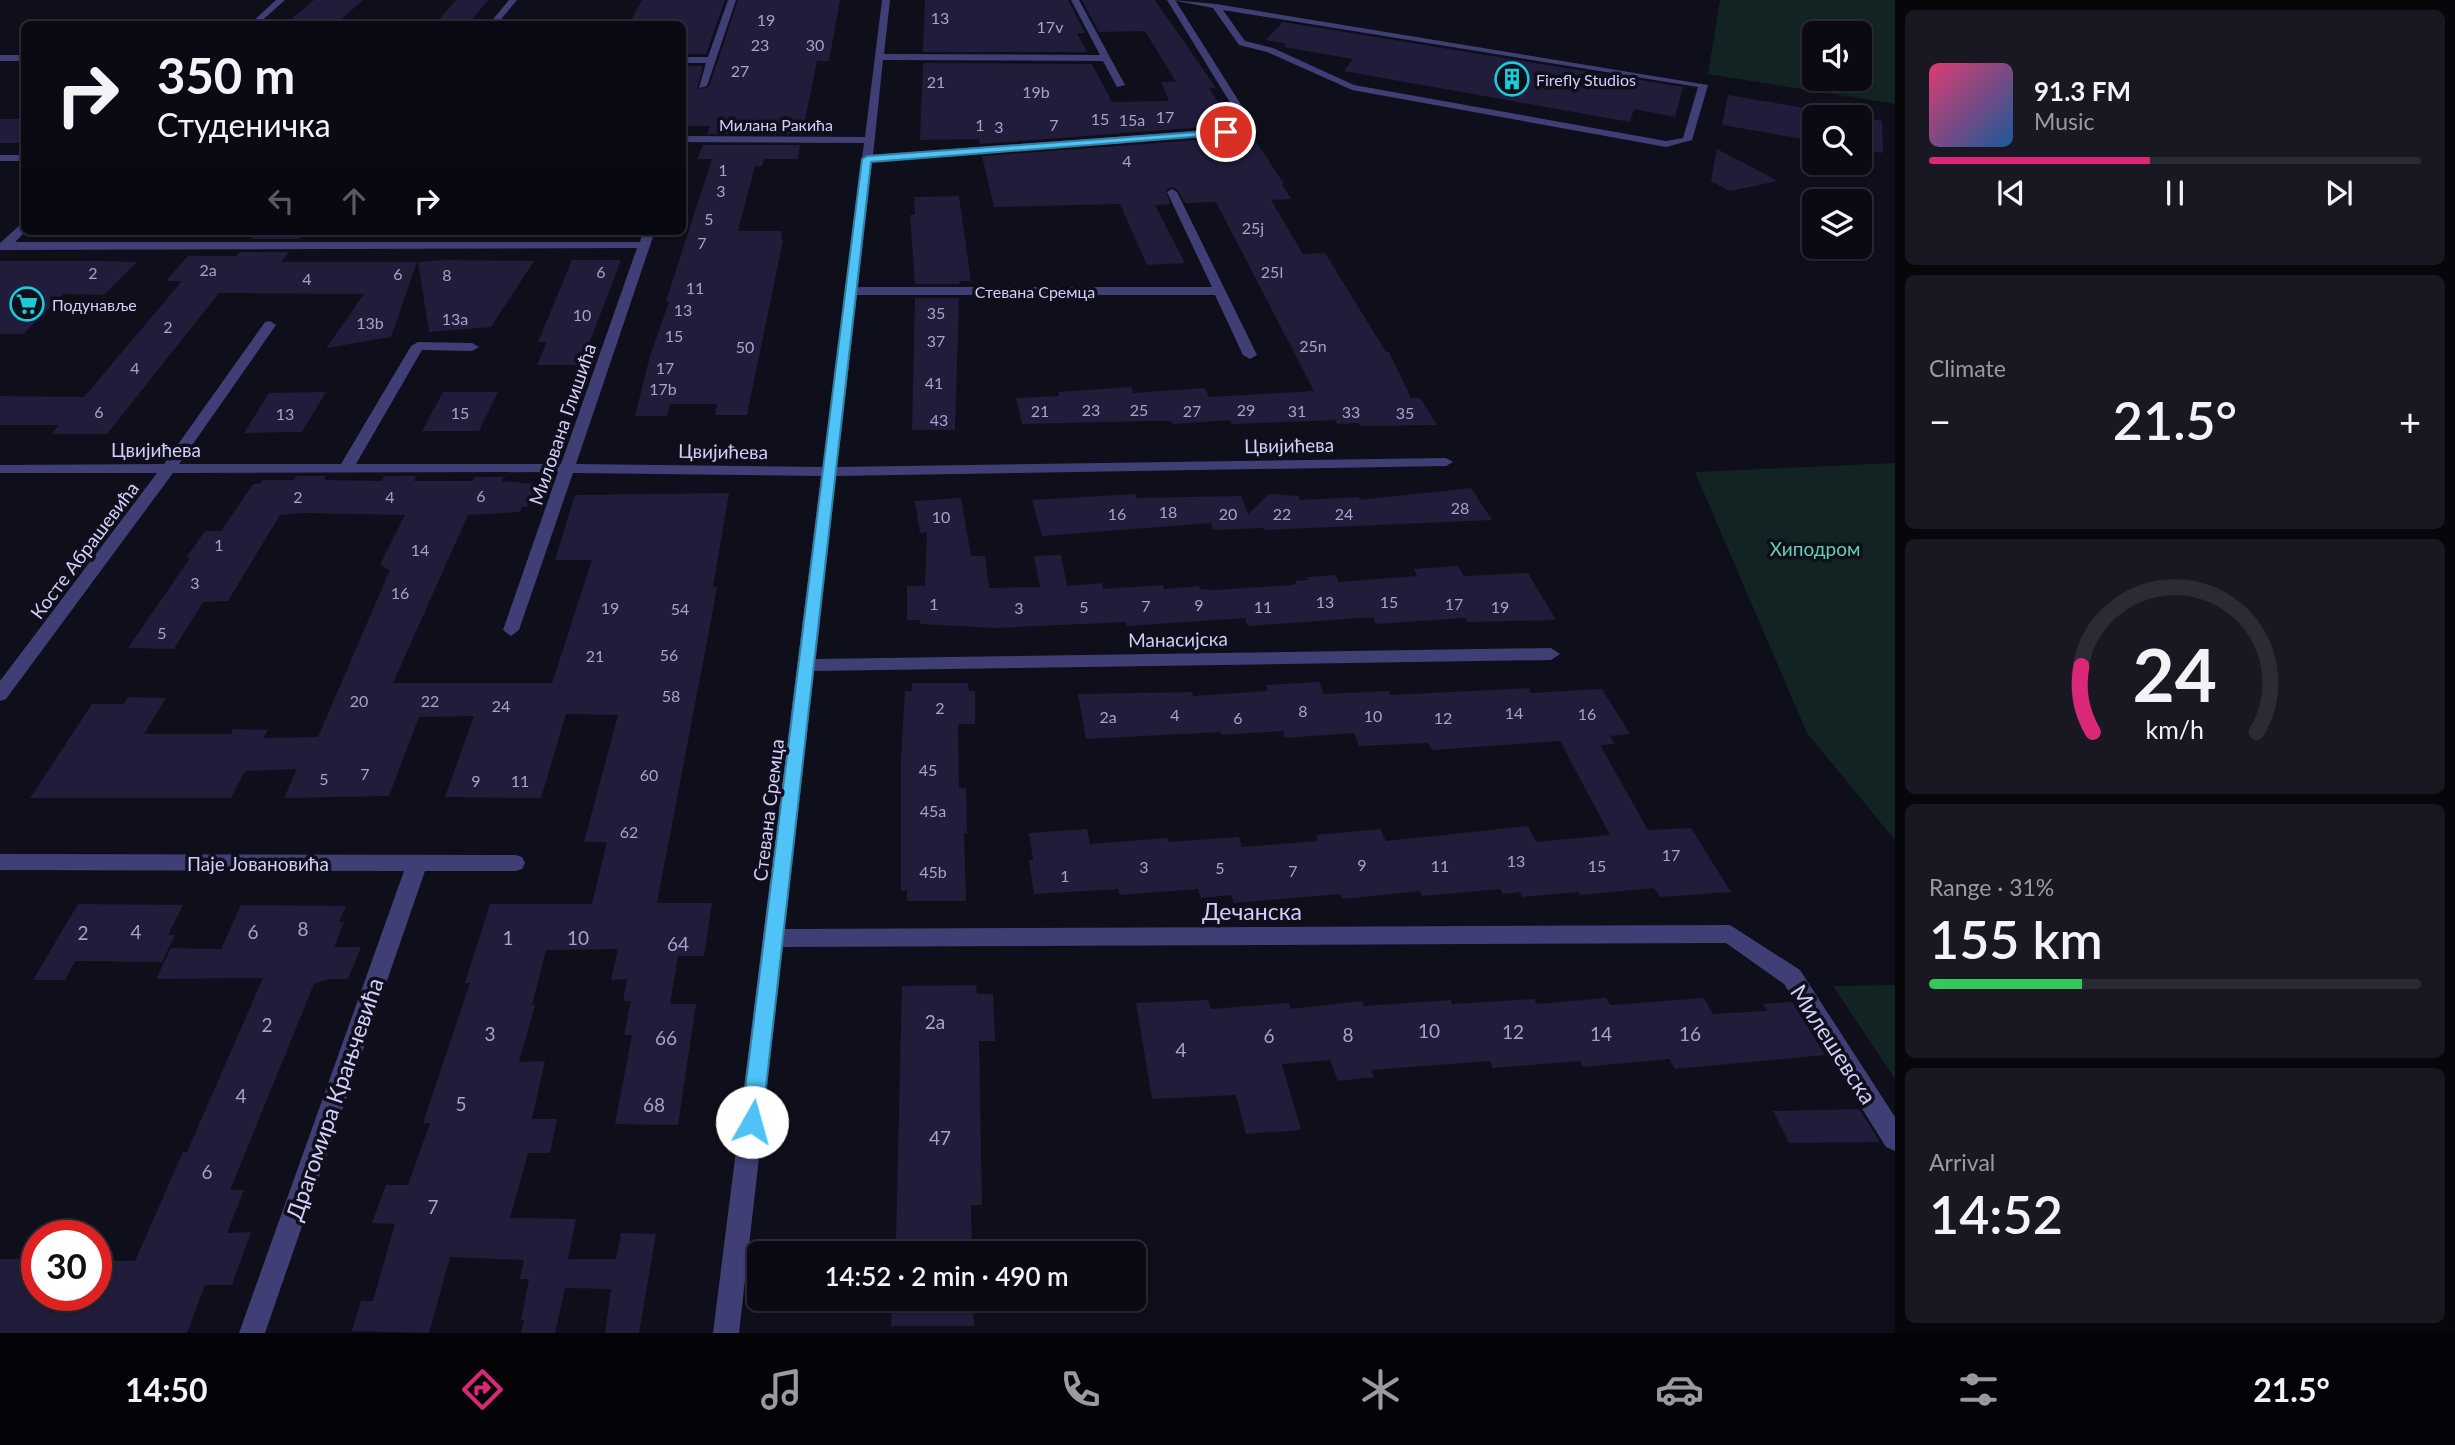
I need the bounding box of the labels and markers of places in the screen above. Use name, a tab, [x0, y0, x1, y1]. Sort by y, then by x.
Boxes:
building icon: Firefly Studios	[1493, 60, 1531, 98]
place label: Firefly Studios	[1536, 70, 1636, 89]
pin	[1196, 102, 1256, 162]
supermarket icon: Подунавље	[8, 285, 46, 323]
place label: Подунавље	[52, 295, 137, 314]

